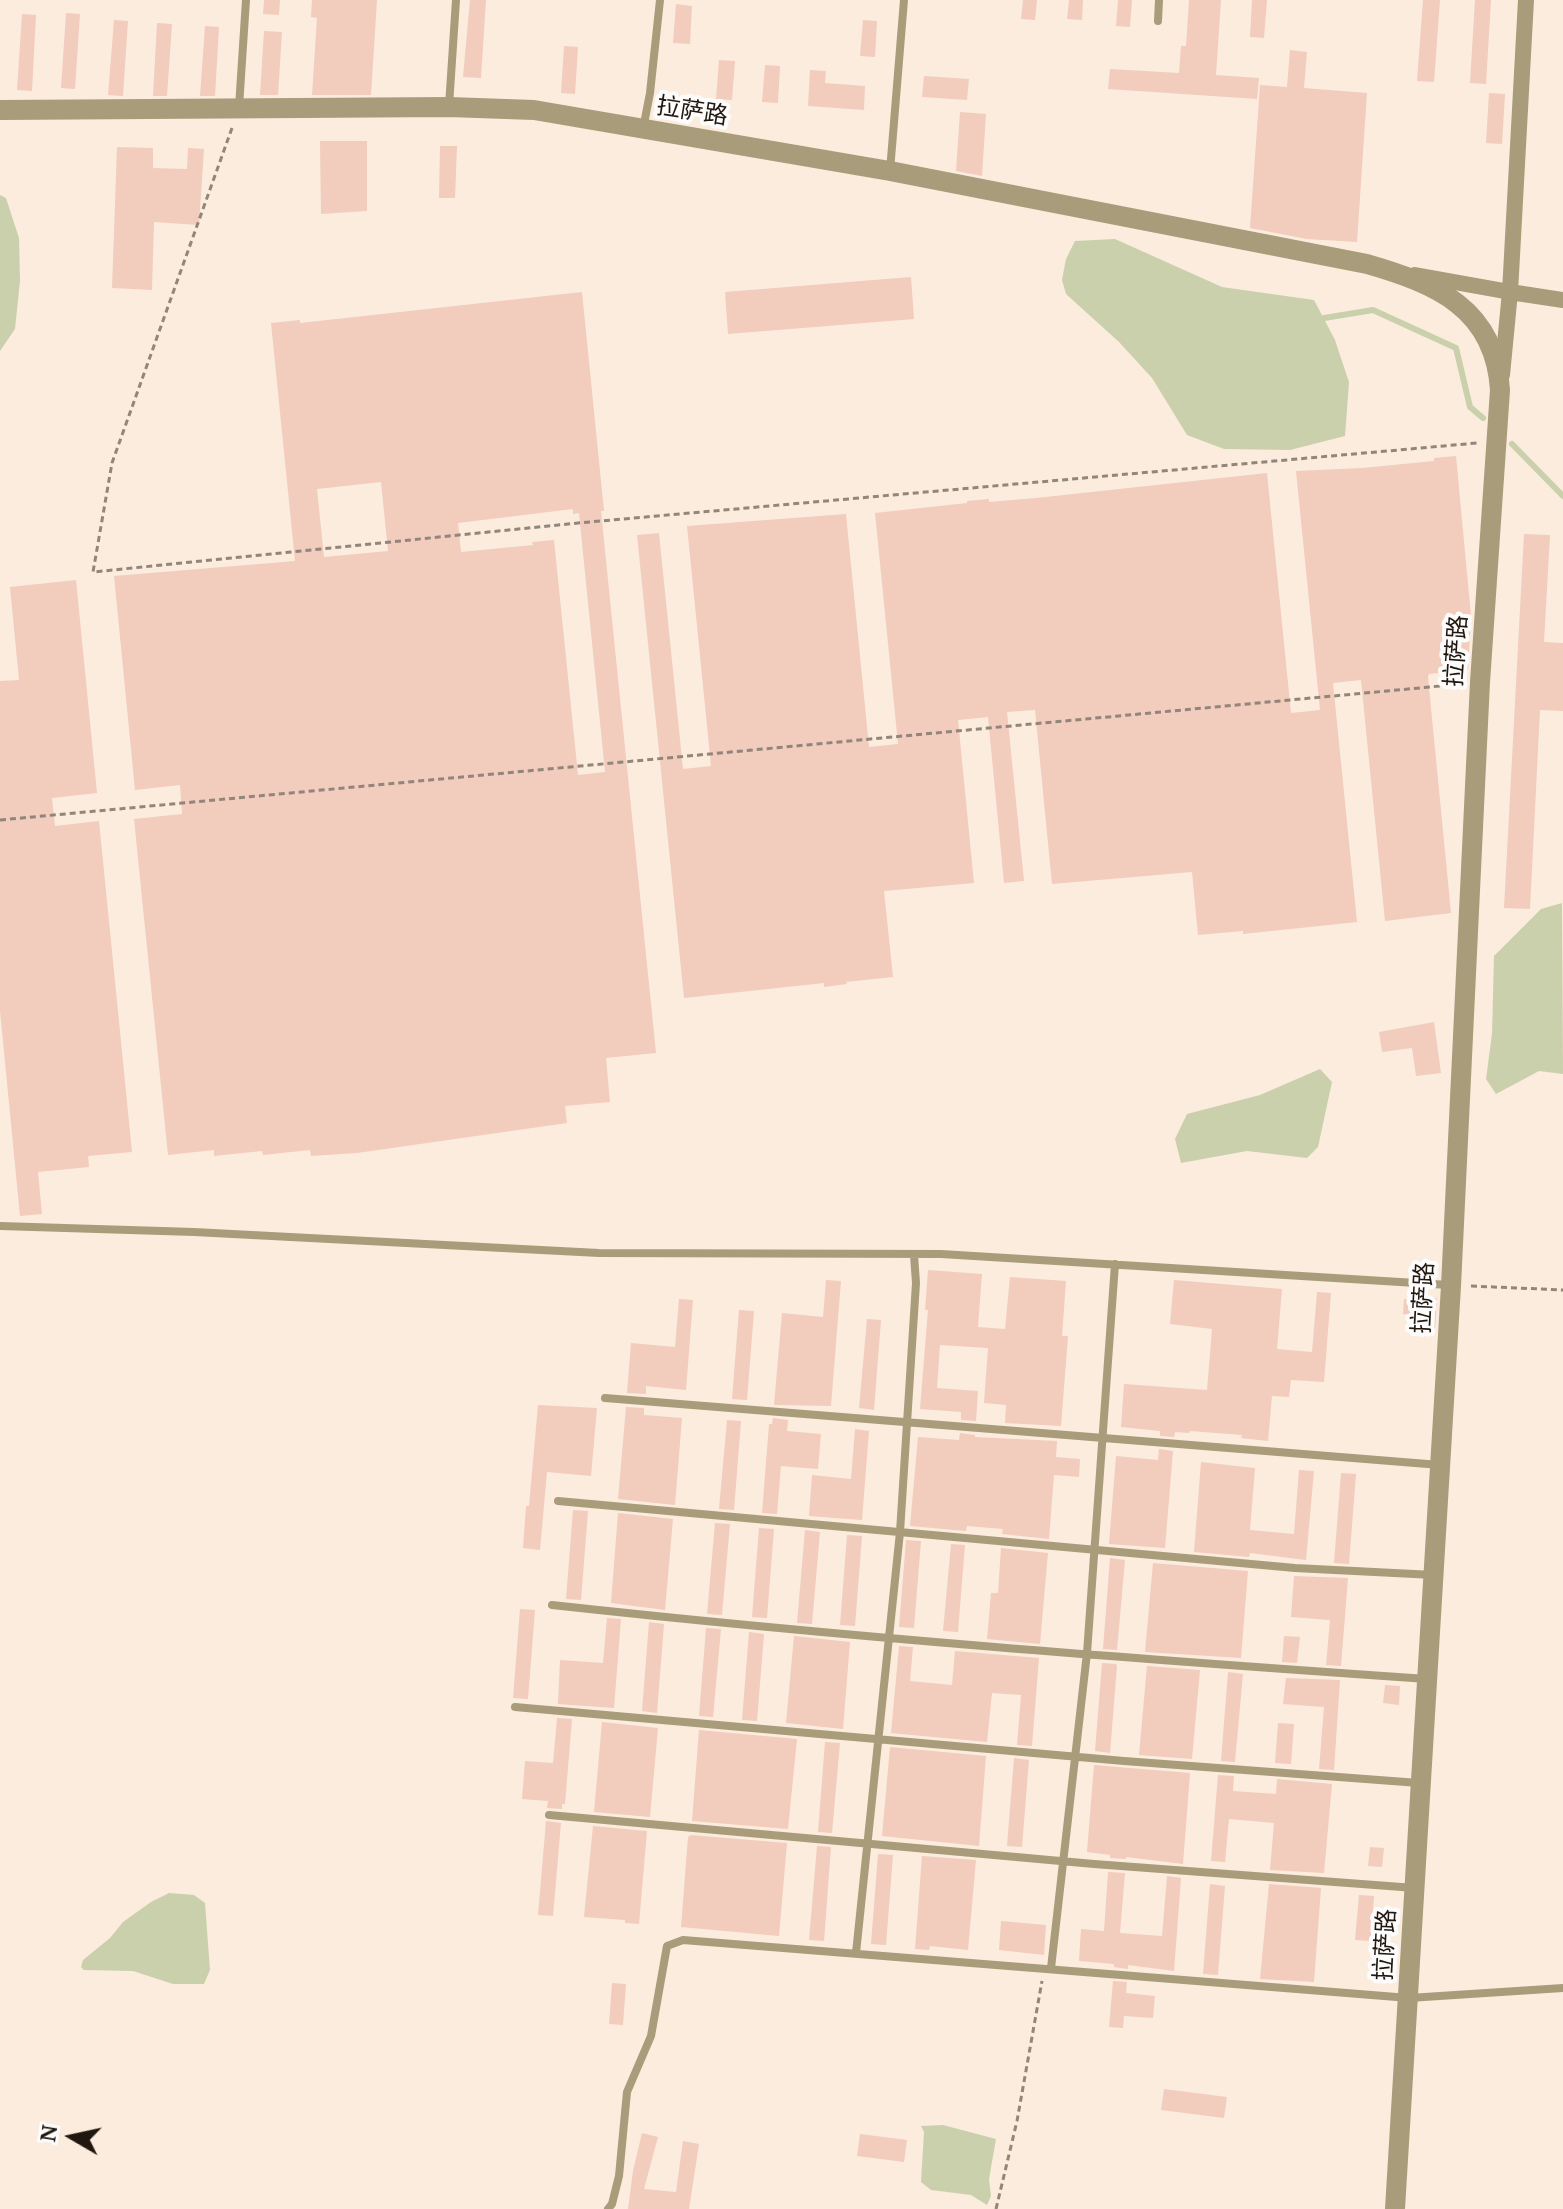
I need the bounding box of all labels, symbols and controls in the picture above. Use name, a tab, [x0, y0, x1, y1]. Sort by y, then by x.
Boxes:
street label: 拉萨路	[654, 92, 730, 132]
street label: 拉萨路	[1440, 614, 1474, 688]
street label: 拉萨路	[1408, 1261, 1440, 1335]
street label: 拉萨路	[1370, 1908, 1402, 1982]
north arrow	[32, 2097, 112, 2177]
text: N	[32, 2123, 63, 2144]

